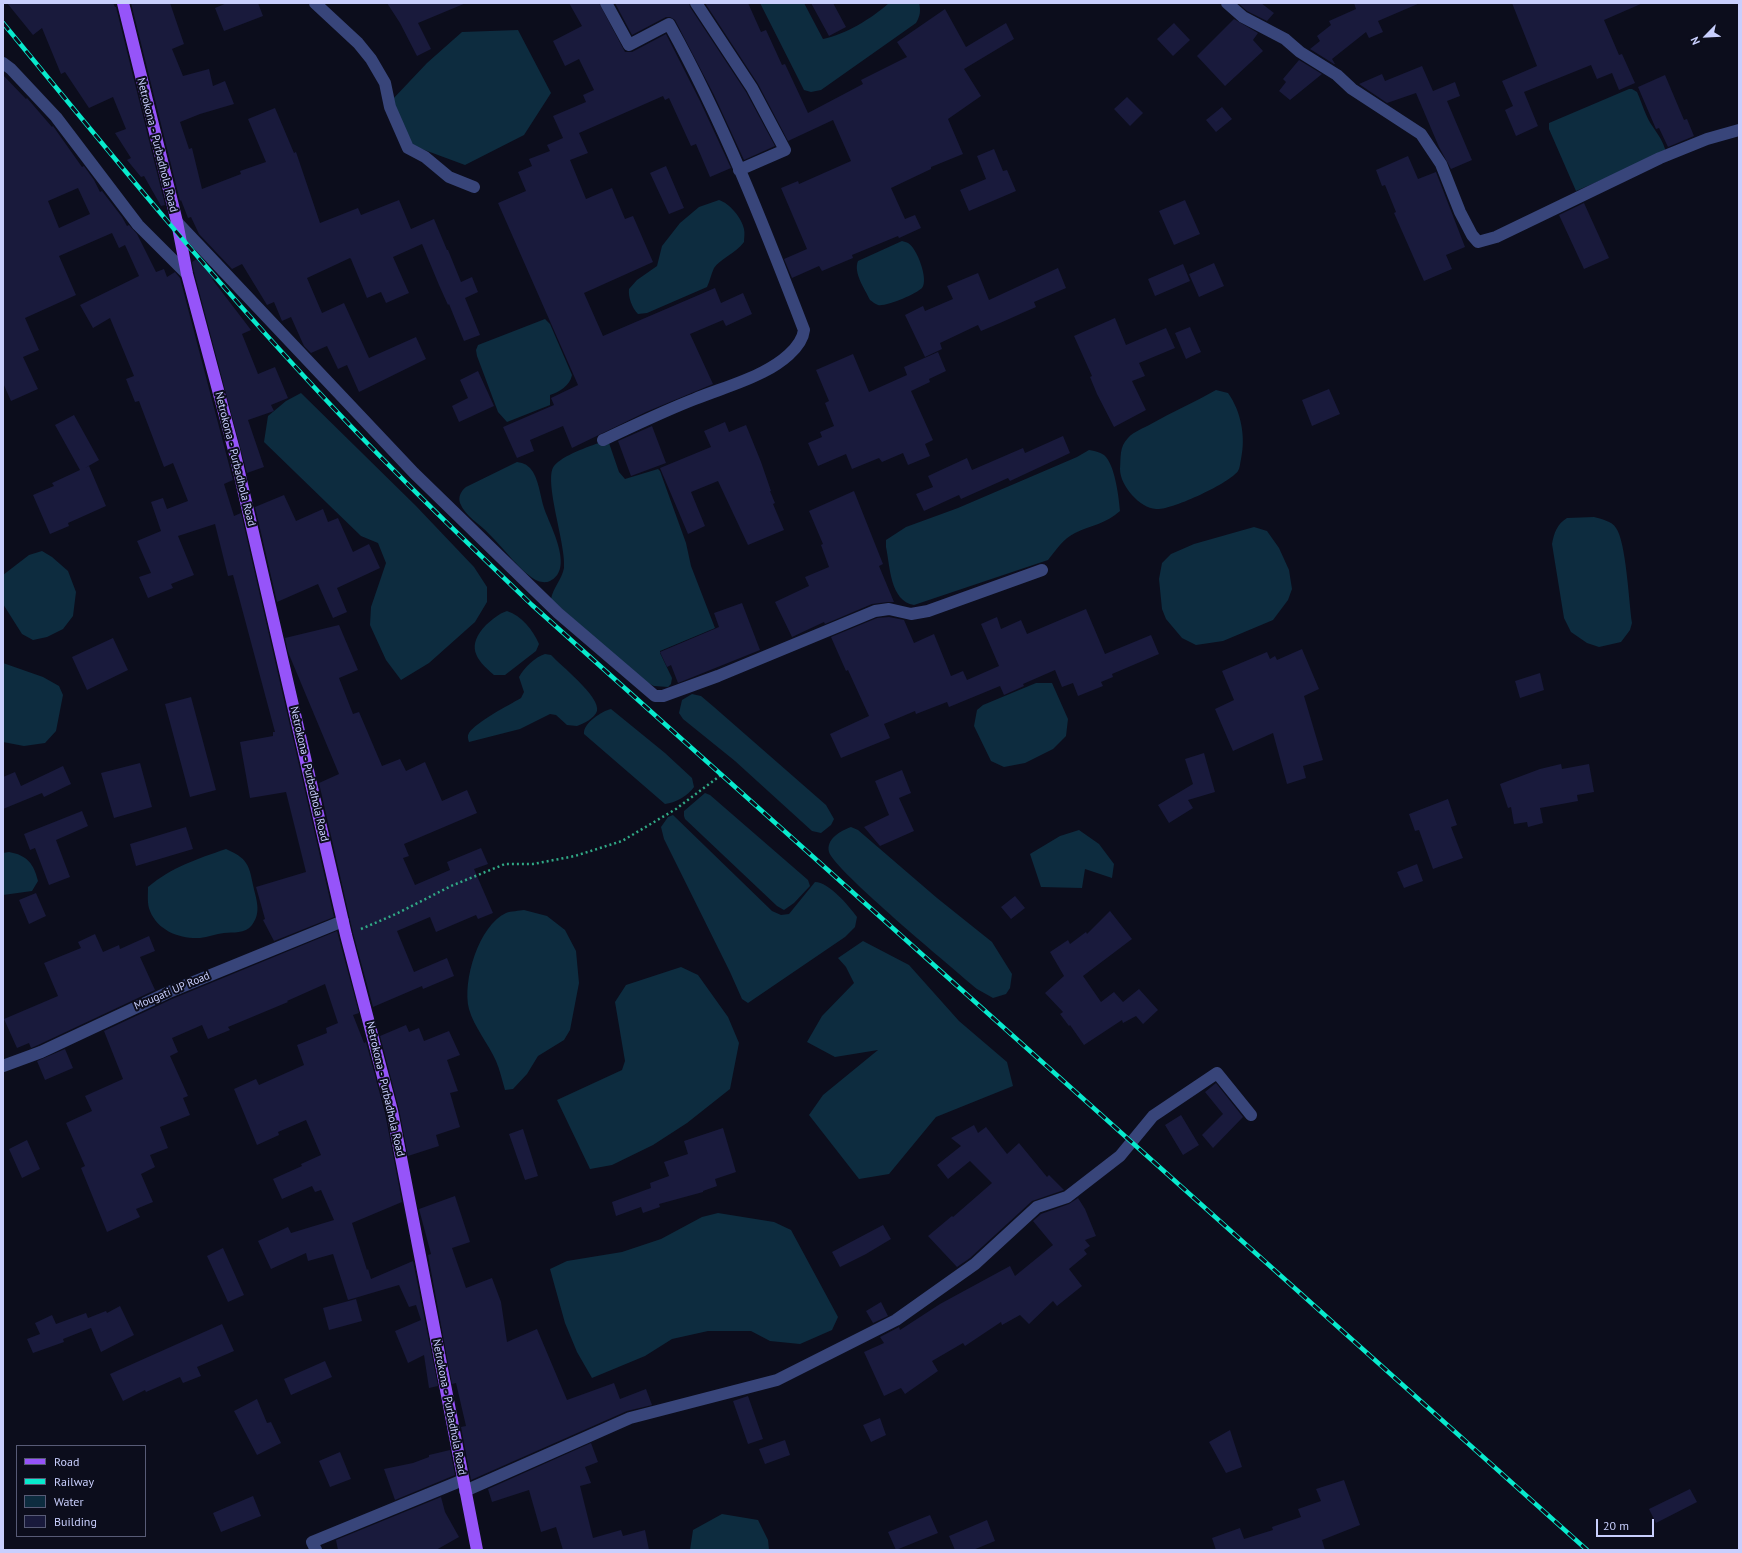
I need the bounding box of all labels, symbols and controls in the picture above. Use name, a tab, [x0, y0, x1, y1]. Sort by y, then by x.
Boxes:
north arrow	[1686, 16, 1726, 56]
text: N	[1687, 35, 1703, 47]
street label: Netrokona - Purbadhola Road	[134, 76, 180, 214]
street label: Netrokona - Purbadhola Road	[212, 390, 258, 528]
street label: Netrokona - Purbadhola Road	[287, 705, 331, 843]
street label: Mougati UP Road	[132, 969, 212, 1013]
street label: Netrokona - Purbadhola Road	[363, 1020, 407, 1158]
street label: Netrokona - Purbadhola Road	[429, 1338, 469, 1476]
legend	[16, 1445, 146, 1537]
text: Road	[54, 1454, 79, 1469]
text: Railway	[54, 1474, 94, 1489]
text: Water	[54, 1494, 84, 1509]
scale bar	[1598, 1511, 1656, 1537]
text: Building	[54, 1514, 97, 1529]
text: 20 m	[1603, 1518, 1629, 1533]

